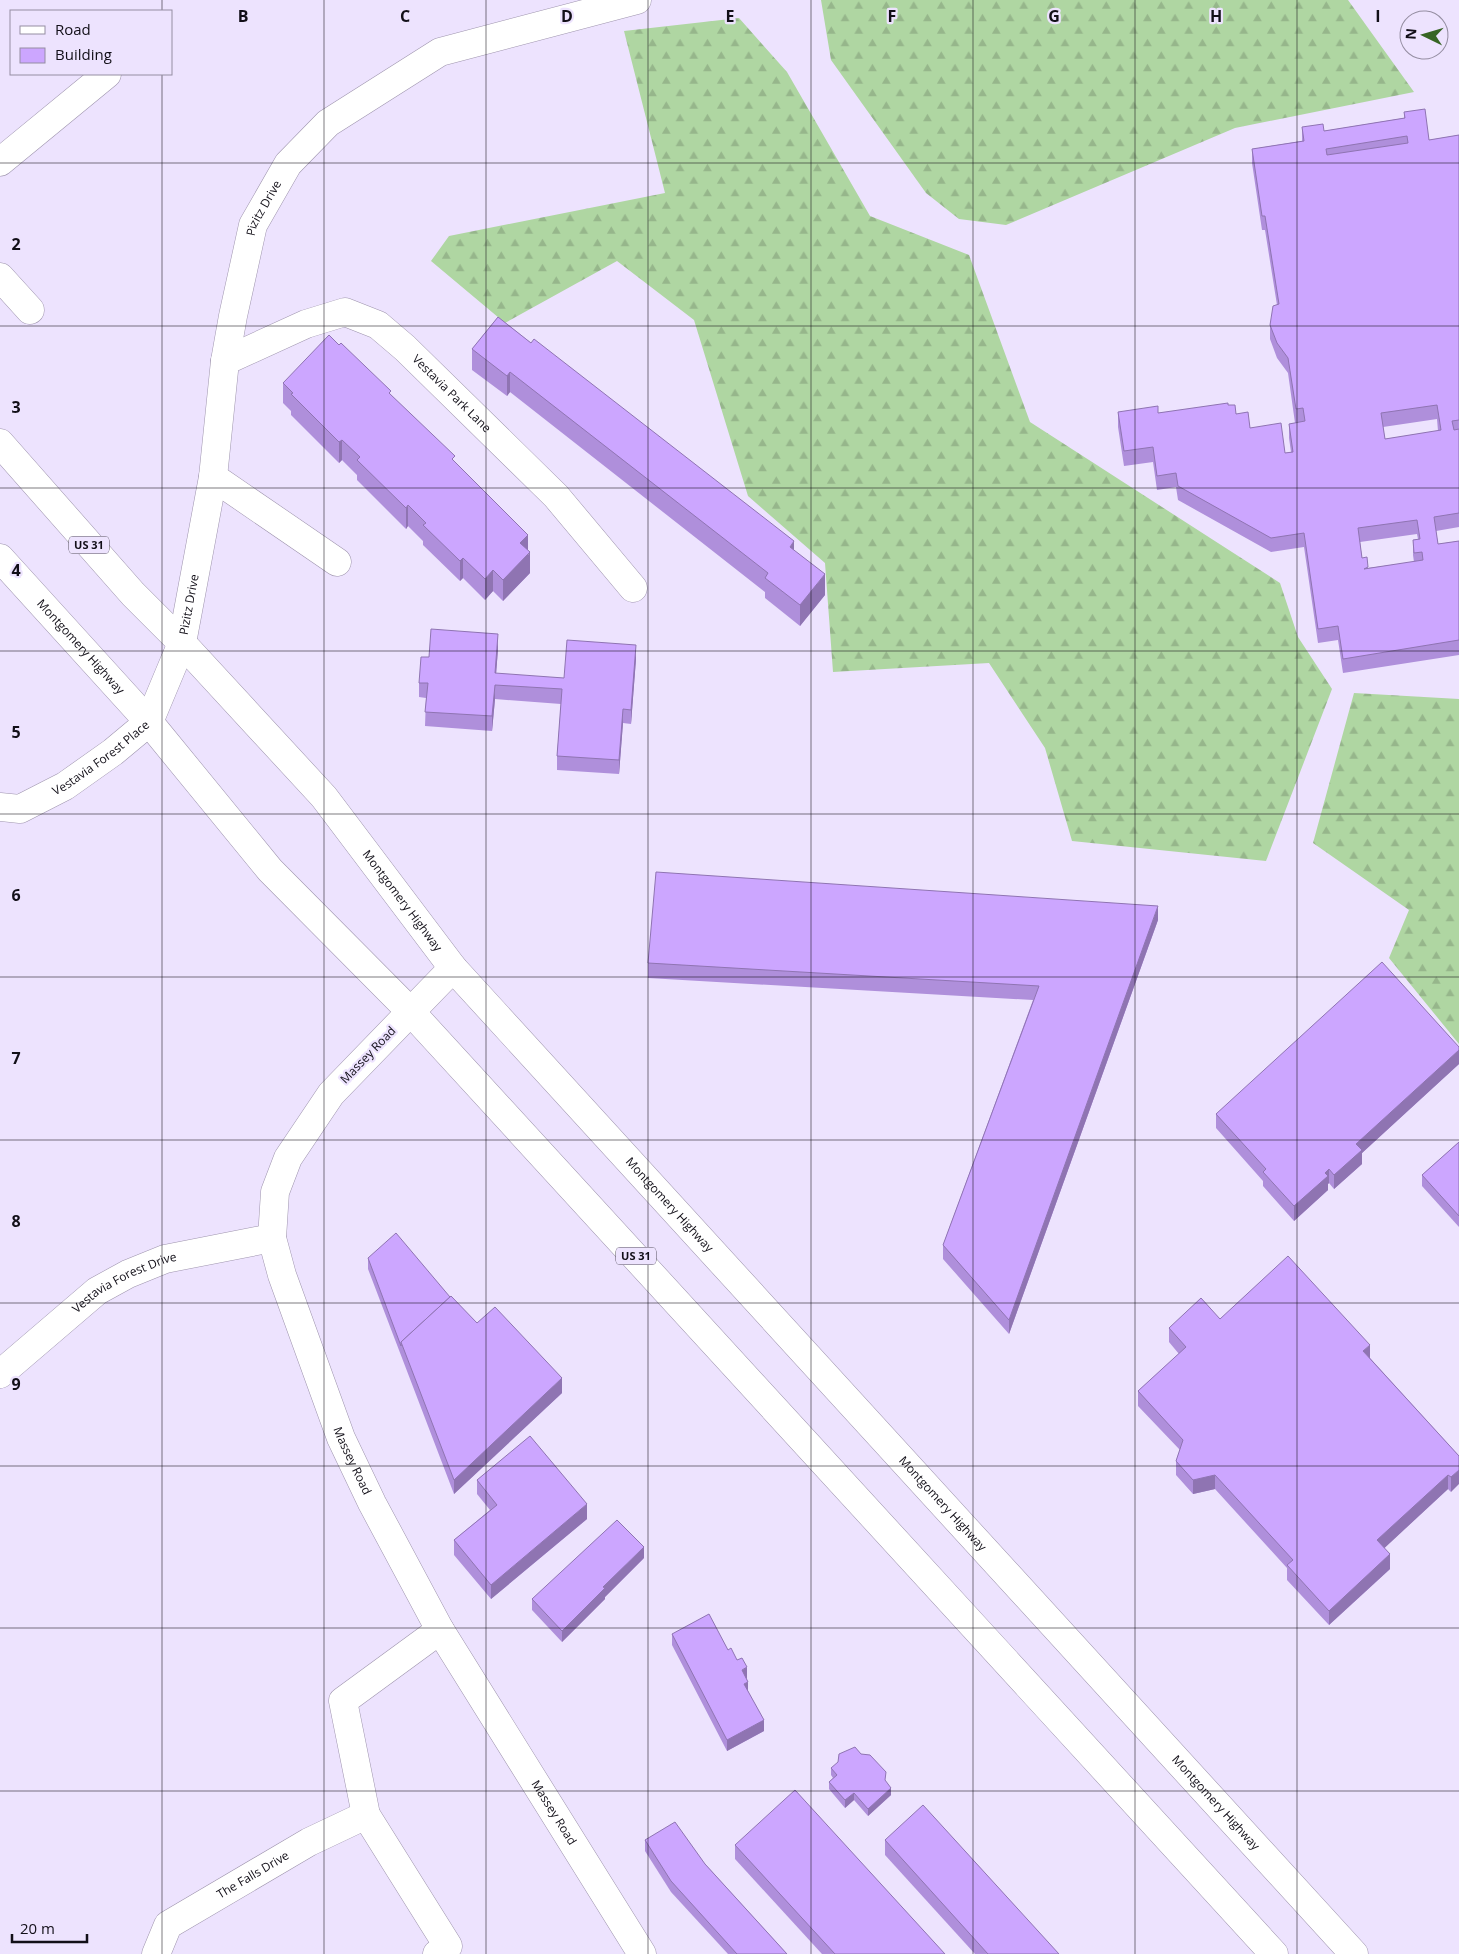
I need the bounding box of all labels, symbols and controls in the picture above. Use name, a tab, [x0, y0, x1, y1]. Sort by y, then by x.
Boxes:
text: B	[238, 5, 248, 27]
text: C	[400, 5, 410, 27]
text: D	[561, 5, 573, 27]
text: E	[726, 5, 735, 27]
text: F	[888, 5, 896, 27]
text: G	[1048, 5, 1060, 27]
text: H	[1210, 5, 1222, 27]
text: I	[1375, 5, 1381, 27]
legend	[10, 10, 172, 75]
north arrow	[1399, 10, 1449, 60]
text: Road	[55, 19, 91, 39]
text: N	[1401, 27, 1421, 40]
text: Building	[55, 44, 112, 64]
street label: Pizitz Drive	[242, 177, 285, 237]
text: 2	[11, 233, 21, 255]
street label: Vestavia Park Lane	[409, 351, 495, 436]
text: 3	[11, 396, 21, 418]
road number: US 31	[69, 536, 109, 554]
text: 4	[11, 559, 21, 581]
street label: Pizitz Drive	[175, 573, 203, 636]
street label: Montgomery Highway	[33, 595, 129, 698]
street label: Vestavia Forest Place	[49, 716, 153, 799]
text: 5	[11, 721, 21, 743]
street label: Montgomery Highway	[359, 846, 447, 956]
text: 6	[11, 884, 21, 906]
street label: Massey Road	[336, 1022, 399, 1087]
text: 7	[11, 1047, 21, 1069]
street label: Montgomery Highway	[622, 1153, 718, 1256]
text: 8	[11, 1210, 21, 1232]
street label: Vestavia Forest Drive	[68, 1248, 178, 1317]
road number: US 31	[616, 1248, 656, 1264]
text: 9	[11, 1373, 21, 1395]
street label: Massey Road	[330, 1424, 376, 1497]
street label: Montgomery Highway	[895, 1452, 991, 1555]
street label: Montgomery Highway	[1168, 1751, 1265, 1854]
street label: Massey Road	[528, 1777, 581, 1848]
street label: The Falls Drive	[214, 1847, 292, 1902]
scale bar	[12, 1912, 88, 1944]
text: 20 m	[20, 1918, 55, 1938]

